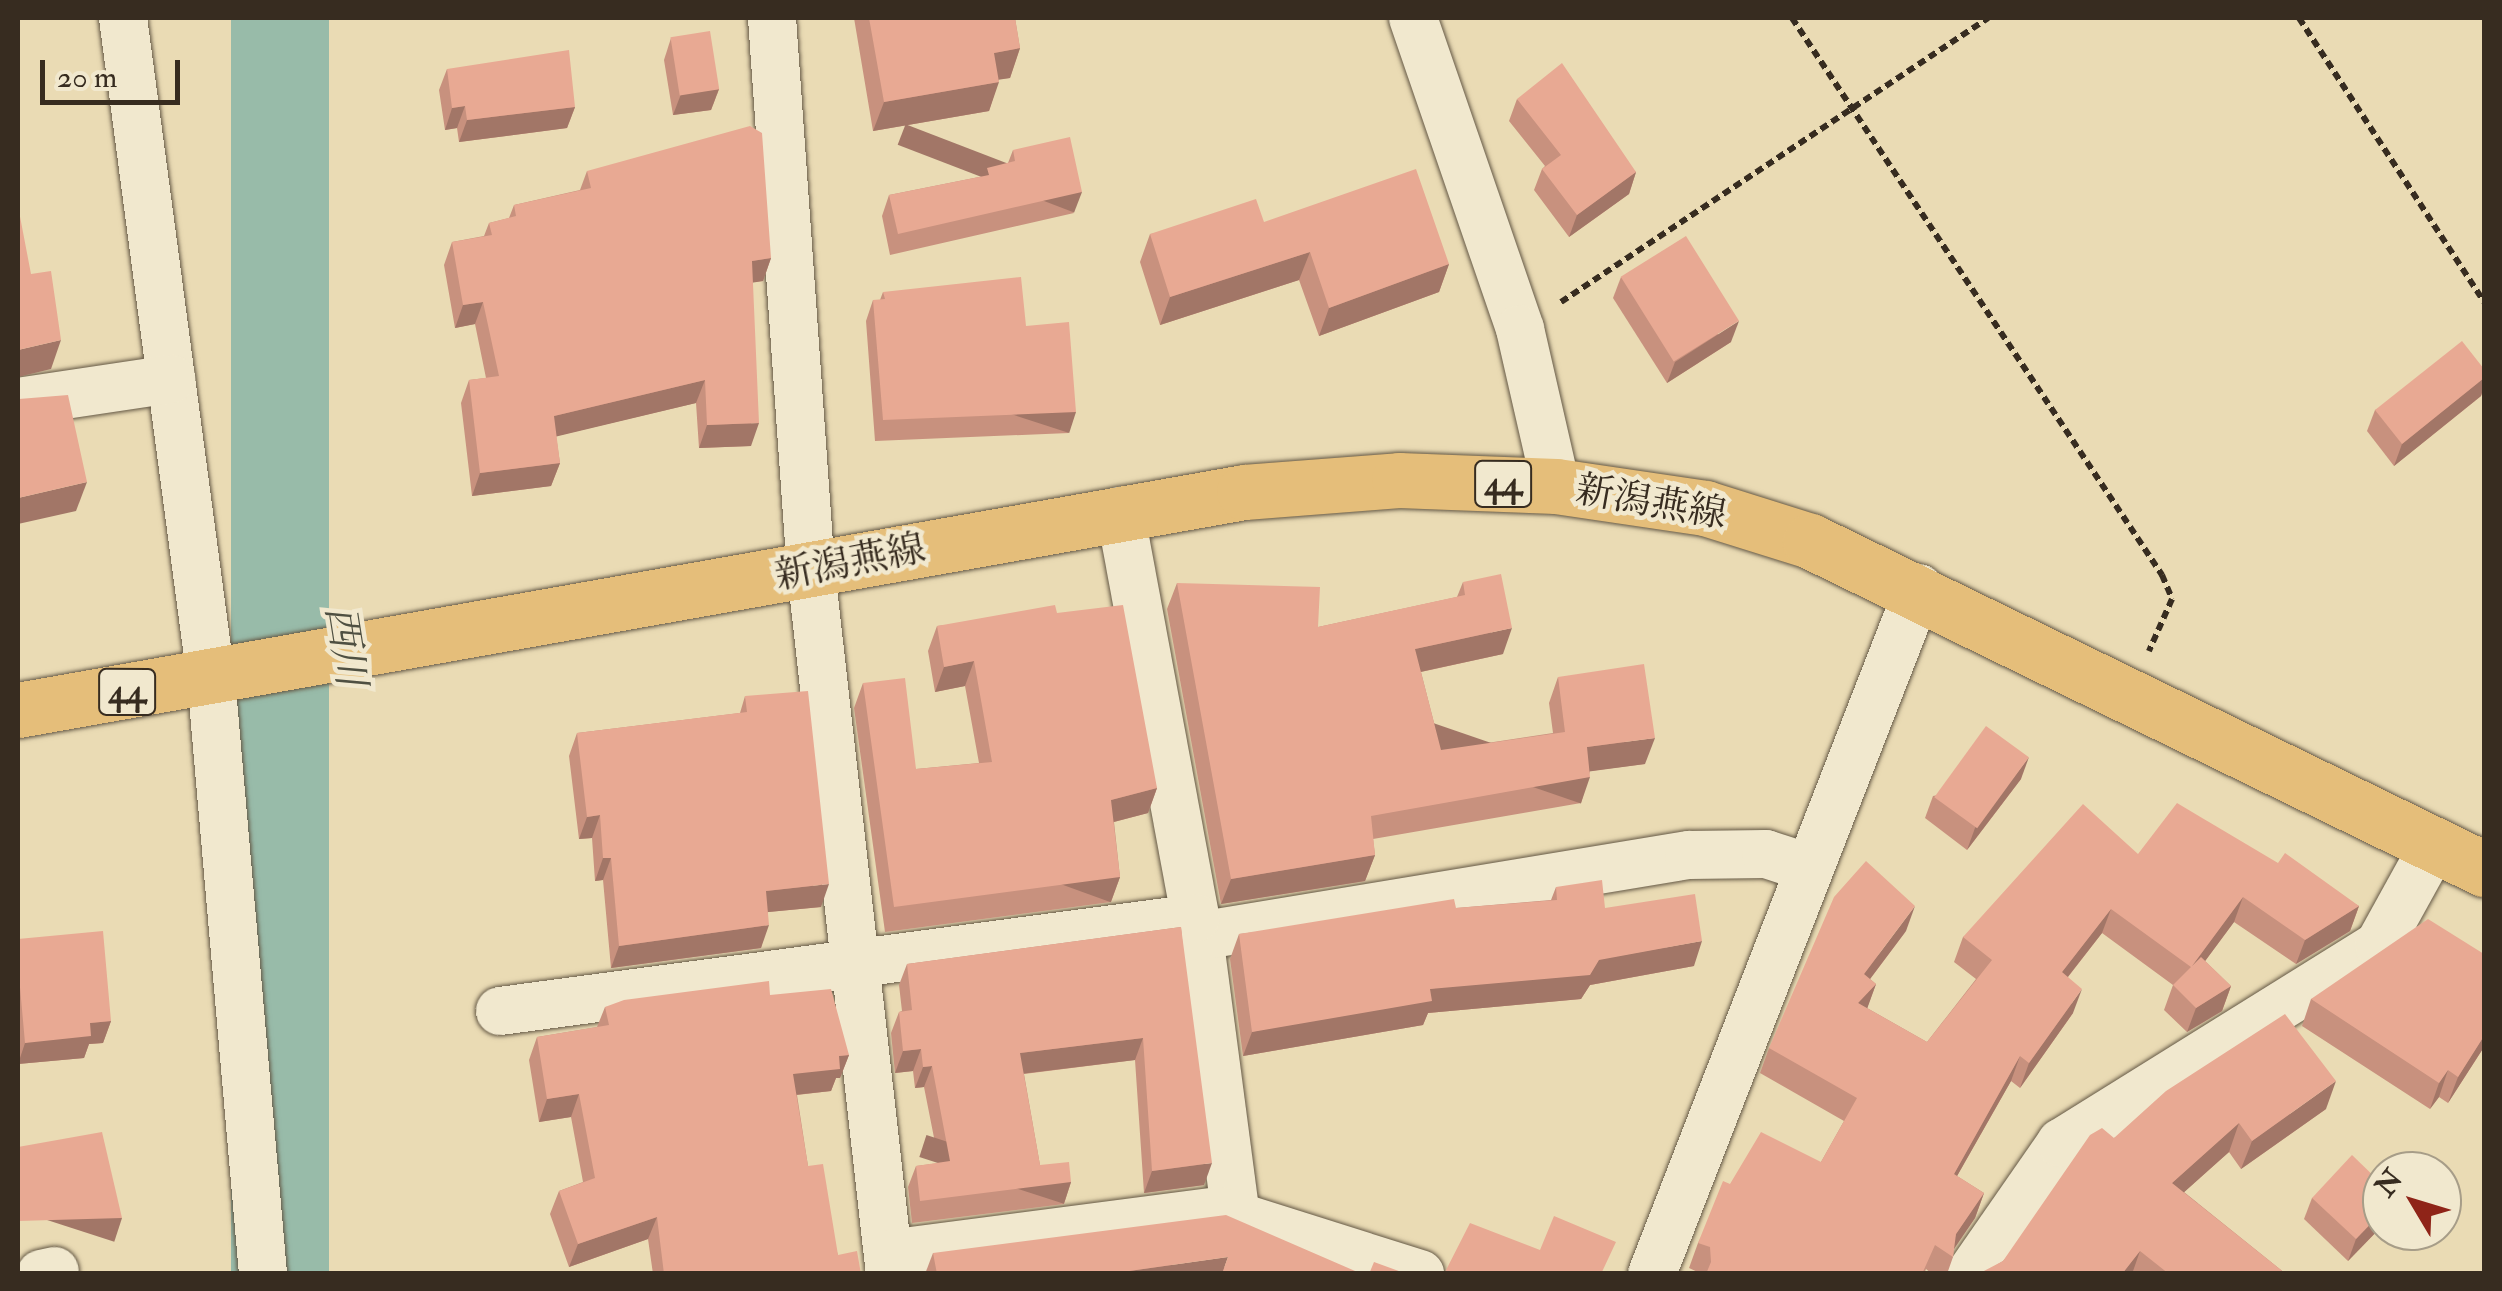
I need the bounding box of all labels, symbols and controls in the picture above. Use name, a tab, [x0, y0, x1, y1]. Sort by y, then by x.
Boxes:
scale bar	[45, 40, 185, 102]
text: 20 m	[57, 59, 117, 96]
road number: 44	[1473, 454, 1533, 514]
street label: 新潟燕線	[1572, 467, 1730, 539]
street label: 新潟燕線	[771, 526, 929, 600]
water label: 西川	[315, 603, 375, 689]
road number: 44	[97, 662, 157, 722]
north arrow	[2362, 1151, 2462, 1251]
text: N	[2368, 1163, 2411, 1204]

